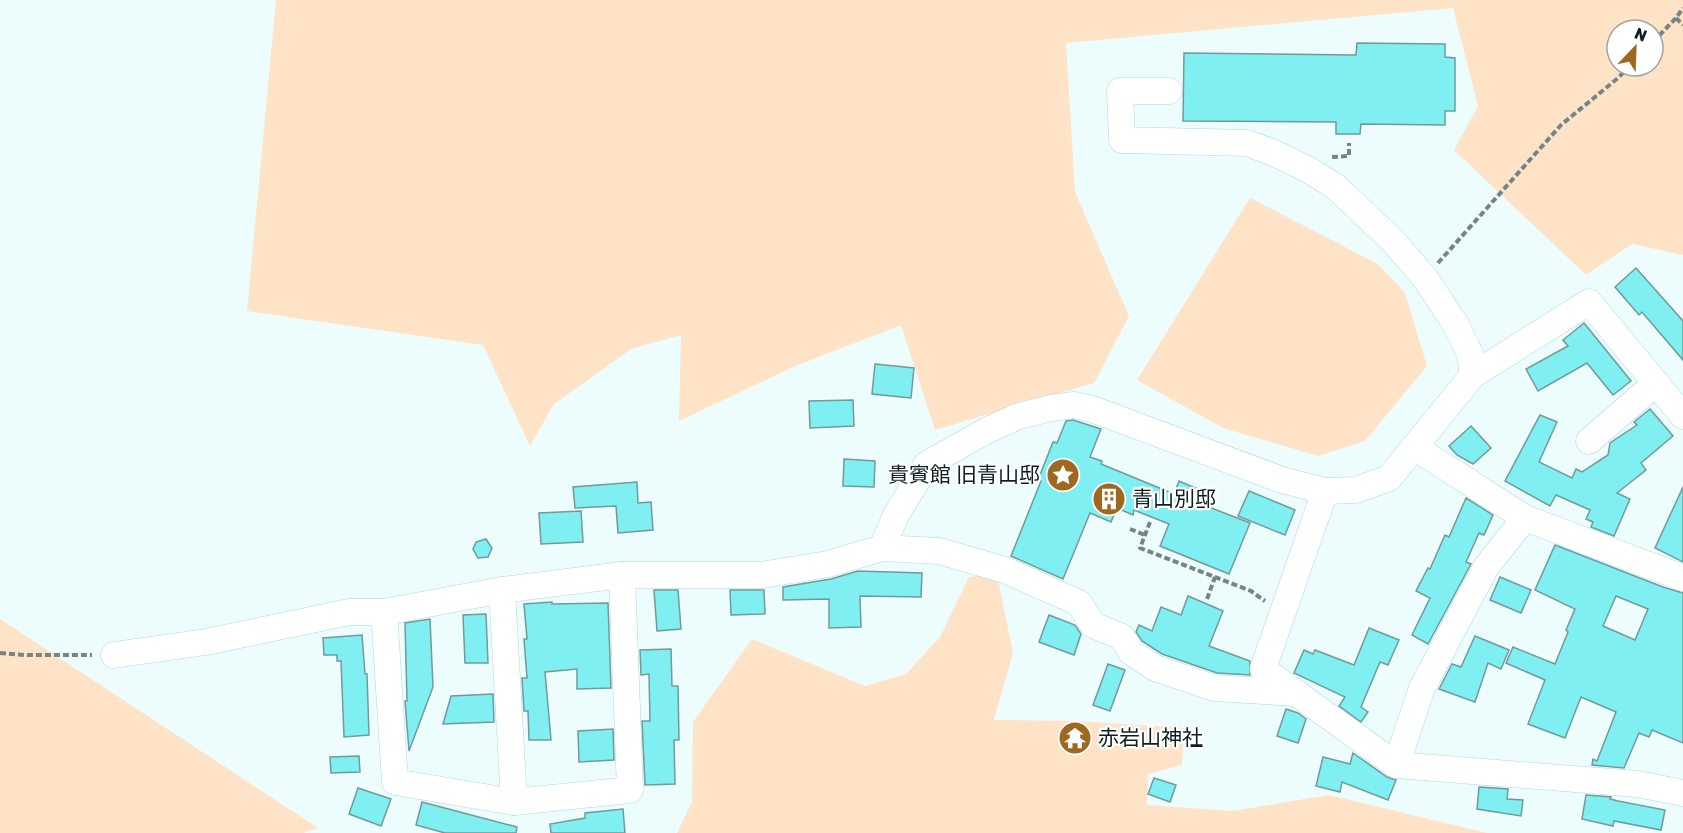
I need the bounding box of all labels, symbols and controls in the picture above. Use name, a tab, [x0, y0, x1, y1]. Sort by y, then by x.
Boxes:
north arrow	[1605, 18, 1665, 78]
text: N	[1632, 24, 1650, 46]
place icon: 貴賓館 旧青山邸	[1045, 457, 1081, 493]
place label: 貴賓館 旧青山邸	[888, 462, 1040, 487]
building icon: 青山別邸	[1091, 481, 1127, 517]
place label: 青山別邸	[1132, 486, 1216, 511]
temple icon: 赤岩山神社	[1057, 720, 1093, 756]
place label: 赤岩山神社	[1098, 725, 1203, 750]

